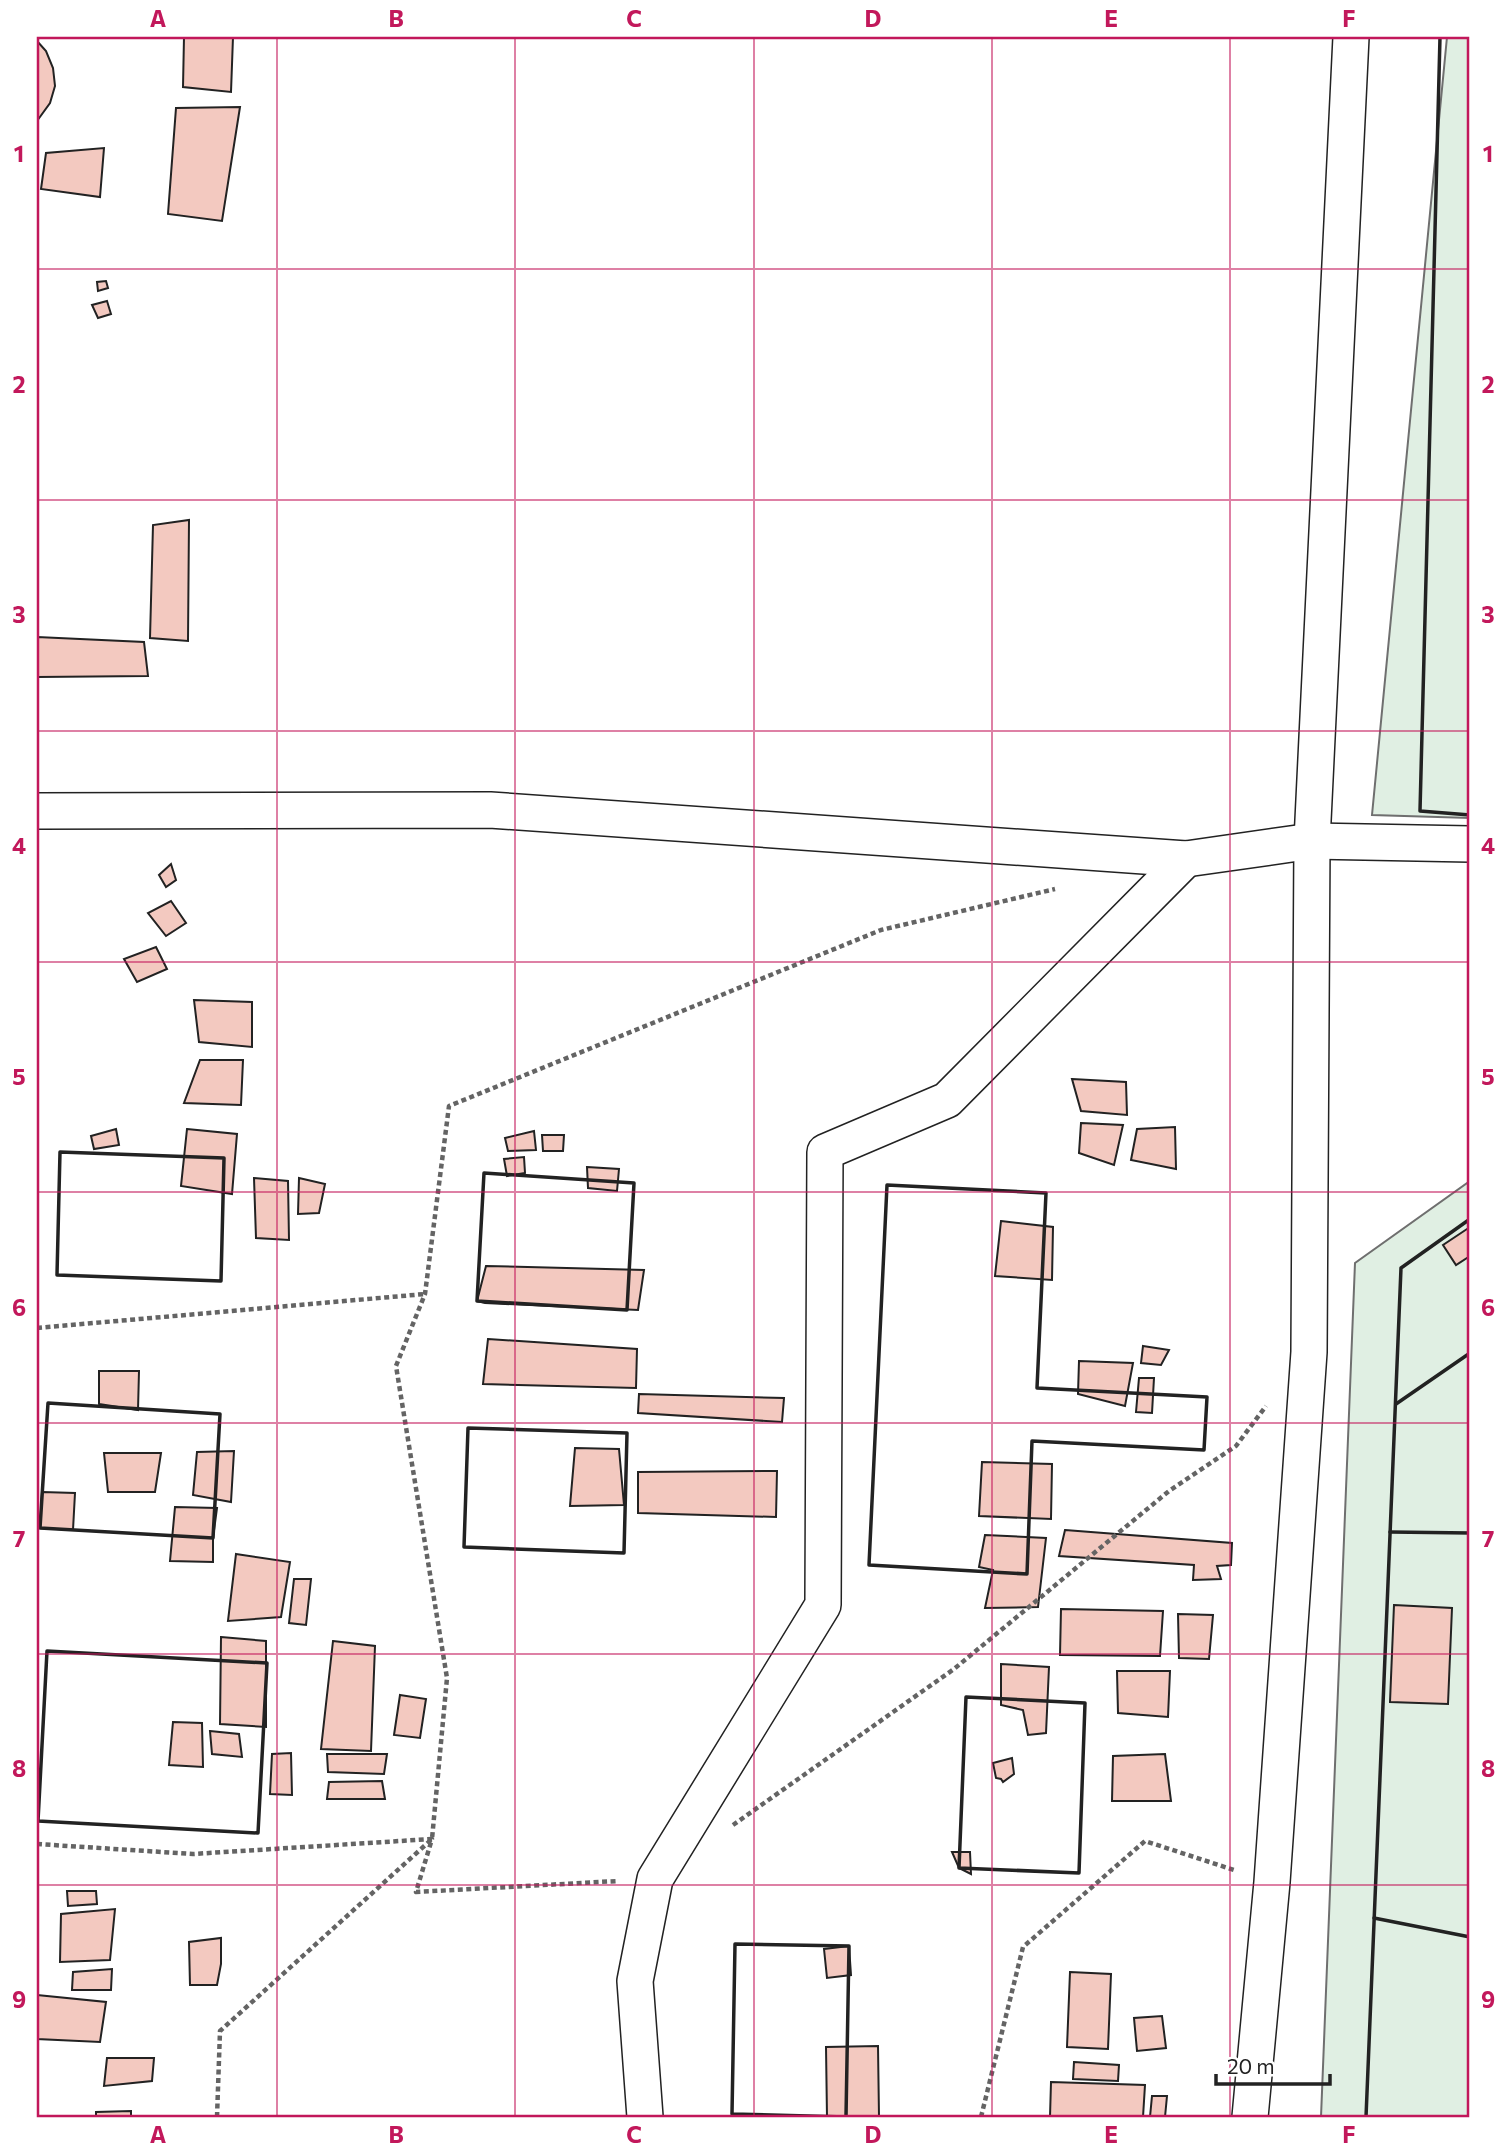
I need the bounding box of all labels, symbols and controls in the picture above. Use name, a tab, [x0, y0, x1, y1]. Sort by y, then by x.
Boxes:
text: A	[150, 4, 167, 32]
text: B	[388, 4, 404, 32]
text: C	[626, 4, 642, 32]
text: D	[865, 4, 882, 32]
text: E	[1104, 4, 1118, 32]
text: F	[1342, 4, 1356, 32]
text: 1	[14, 139, 24, 167]
text: 1	[1483, 139, 1493, 167]
text: 2	[12, 370, 26, 398]
text: 2	[1481, 370, 1495, 398]
text: 3	[12, 600, 26, 628]
text: 3	[1481, 600, 1495, 628]
text: 4	[12, 831, 26, 859]
text: 4	[1481, 831, 1495, 859]
text: 5	[12, 1062, 26, 1090]
text: 5	[1481, 1062, 1495, 1090]
text: 6	[12, 1293, 26, 1321]
text: 6	[1481, 1293, 1495, 1321]
text: 7	[13, 1524, 25, 1552]
text: 7	[1482, 1524, 1494, 1552]
text: 8	[12, 1754, 26, 1782]
text: 8	[1481, 1754, 1495, 1782]
text: 9	[12, 1985, 26, 2013]
text: 9	[1481, 1985, 1495, 2013]
scale bar	[1216, 2042, 1330, 2086]
text: 20 m	[1227, 2053, 1275, 2078]
text: A	[150, 2120, 167, 2148]
text: B	[388, 2120, 404, 2148]
text: C	[626, 2120, 642, 2148]
text: D	[865, 2120, 882, 2148]
text: E	[1104, 2120, 1118, 2148]
text: F	[1342, 2120, 1356, 2148]

